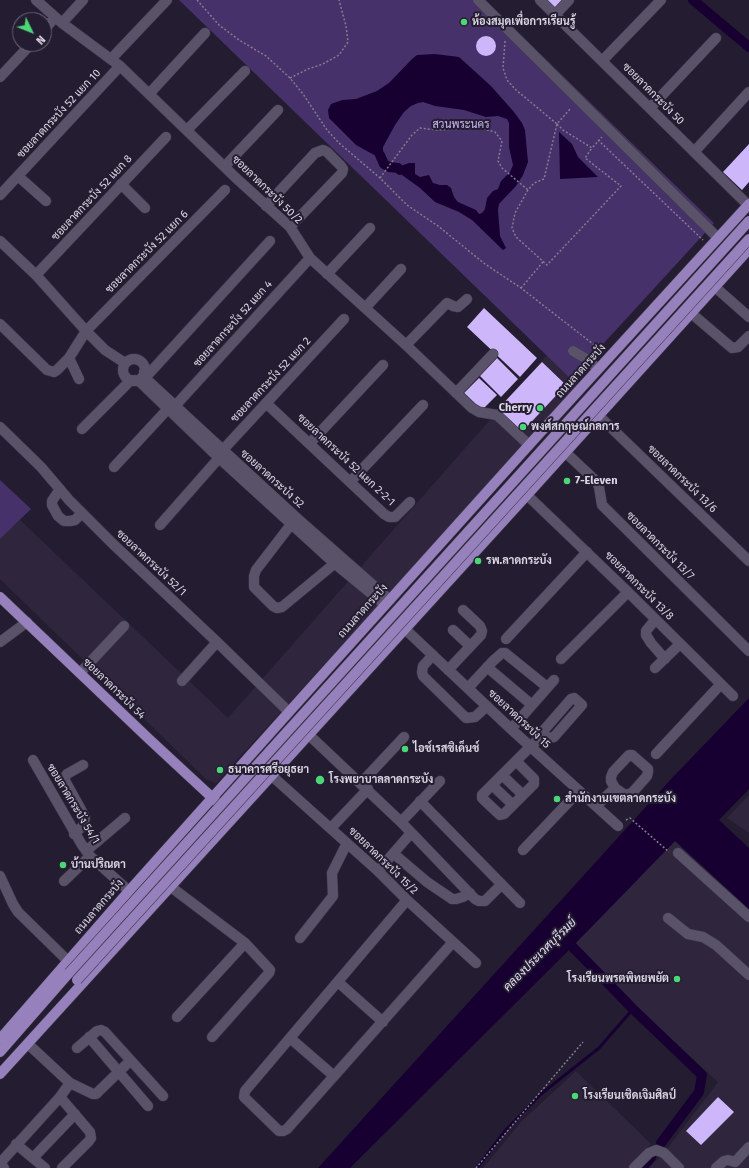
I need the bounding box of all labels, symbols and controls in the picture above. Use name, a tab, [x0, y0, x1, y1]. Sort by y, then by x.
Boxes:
north arrow	[12, 12, 52, 52]
place label: ห้องสมุดเพื่อการเรียนรู้	[472, 15, 575, 29]
marker: ห้องสมุดเพื่อการเรียนรู้	[459, 17, 469, 27]
text: N	[33, 33, 48, 47]
street label: ซอยลาดกระบัง 50	[619, 60, 687, 128]
street label: ซอยลาดกระบัง 52 แยก 10	[14, 67, 104, 161]
park label: สวนพระนคร	[432, 118, 490, 132]
street label: ซอยลาดกระบัง 52 แยก 8	[49, 153, 135, 243]
street label: ซอยลาดกระบัง 50/2	[229, 153, 305, 227]
street label: ซอยลาดกระบัง 52 แยก 6	[103, 208, 191, 296]
street label: ซอยลาดกระบัง 52 แยก 4	[191, 278, 275, 370]
street label: ซอยลาดกระบัง 52 แยก 2	[228, 335, 314, 425]
street label: ถนนลาดกระบัง	[553, 341, 609, 401]
place label: Cherry	[499, 401, 532, 415]
marker: Cherry	[535, 403, 545, 413]
street label: ซอยลาดกระบัง 52 แยก 2-2-1	[294, 411, 398, 509]
place label: พงศ์สกฤษณ์กลการ	[531, 420, 619, 434]
marker: พงศ์สกฤษณ์กลการ	[518, 422, 528, 432]
street label: ซอยลาดกระบัง 13/6	[644, 442, 720, 516]
street label: ซอยลาดกระบัง 52	[237, 447, 307, 511]
place label: 7-Eleven	[575, 474, 617, 488]
marker: 7-Eleven	[562, 476, 572, 486]
street label: ซอยลาดกระบัง 13/7	[623, 509, 697, 583]
street label: ซอยลาดกระบัง 52/1	[113, 527, 189, 599]
street label: ซอยลาดกระบัง 13/8	[602, 549, 676, 623]
place label: รพ.ลาดกระบัง	[486, 554, 552, 568]
marker: รพ.ลาดกระบัง	[473, 556, 483, 566]
street label: ถนนลาดกระบัง	[335, 581, 391, 641]
street label: ซอยลาดกระบัง 54	[80, 656, 148, 722]
street label: ซอยลาดกระบัง 15	[485, 687, 553, 751]
place label: ไอช์เรสซิเด็นช์	[413, 742, 479, 756]
marker: ไอช์เรสซิเด็นช์	[400, 744, 410, 754]
street label: ซอยลาดกระบัง 54/1	[44, 761, 102, 847]
place label: ธนาคารศรีอยุธยา	[228, 763, 309, 777]
marker: ธนาคารศรีอยุธยา	[215, 765, 225, 775]
place label: โรงพยาบาลลาดกระบัง	[329, 773, 433, 787]
marker: โรงพยาบาลลาดกระบัง	[314, 774, 326, 786]
place label: สำนักงานเขตลาดกระบัง	[565, 792, 676, 806]
marker: สำนักงานเขตลาดกระบัง	[552, 794, 562, 804]
street label: ซอยลาดกระบัง 15/2	[346, 825, 420, 897]
place label: บ้านปริณดา	[71, 858, 126, 872]
marker: บ้านปริณดา	[58, 860, 68, 870]
street label: ถนนลาดกระบัง	[72, 877, 126, 937]
water label: คลองประเวศบุรีรมย์	[500, 915, 580, 995]
place label: โรงเรียนพรตพิทยพยัต	[567, 972, 669, 986]
marker: โรงเรียนพรตพิทยพยัต	[672, 974, 682, 984]
place label: โรงเรียนเชิดเจิมศิลป์	[583, 1089, 676, 1103]
marker: โรงเรียนเชิดเจิมศิลป์	[570, 1091, 580, 1101]

